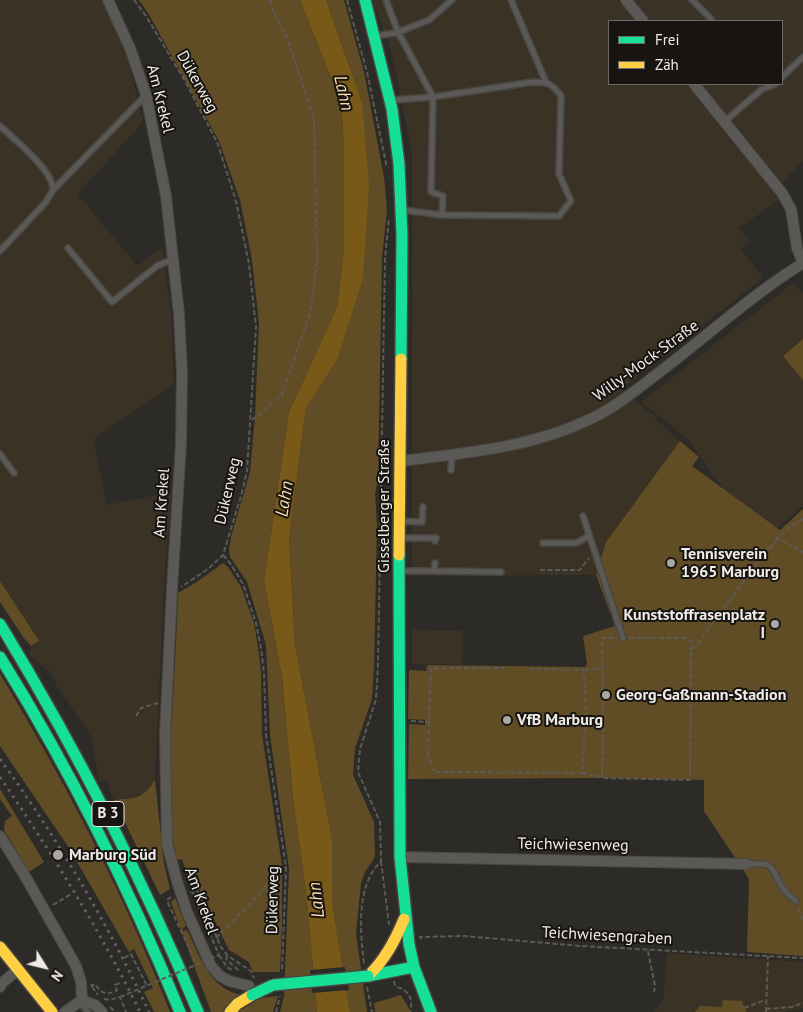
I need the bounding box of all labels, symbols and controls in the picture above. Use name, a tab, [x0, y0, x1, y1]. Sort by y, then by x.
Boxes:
legend	[608, 20, 783, 85]
text: Frei	[655, 30, 680, 49]
street label: Dükerweg	[172, 47, 222, 117]
text: Zäh	[655, 55, 679, 74]
street label: Am Krekel	[142, 63, 178, 135]
water label: Lahn	[328, 73, 358, 113]
street label: Willy-Mock-Straße	[589, 316, 703, 406]
street label: Gisselberger Straße	[374, 439, 394, 573]
street label: Dükerweg	[211, 456, 245, 526]
street label: Am Krekel	[150, 468, 174, 538]
water label: Lahn	[272, 480, 298, 518]
place label: Tennisverein 1965 Marburg	[681, 544, 779, 582]
marker: Tennisverein 1965 Marburg	[665, 557, 677, 569]
place label: Kunststoffrasenplatz I	[623, 605, 765, 643]
marker: Kunststoffrasenplatz I	[769, 618, 781, 630]
place label: Georg-Gaßmann-Stadion	[616, 685, 786, 705]
marker: Georg-Gaßmann-Stadion	[600, 689, 612, 701]
place label: VfB Marburg	[517, 710, 603, 730]
marker: VfB Marburg	[501, 714, 513, 726]
road number: B 3	[92, 802, 124, 826]
street label: Teichwiesenweg	[517, 834, 629, 856]
place label: Marburg Süd	[69, 845, 156, 865]
marker: Marburg Süd	[51, 848, 65, 862]
street label: Am Krekel	[180, 865, 222, 937]
street label: Dükerweg	[263, 866, 283, 934]
water label: Lahn	[304, 881, 330, 919]
street label: Teichwiesengraben	[541, 923, 673, 949]
north arrow	[20, 942, 70, 992]
text: N	[47, 967, 67, 985]

